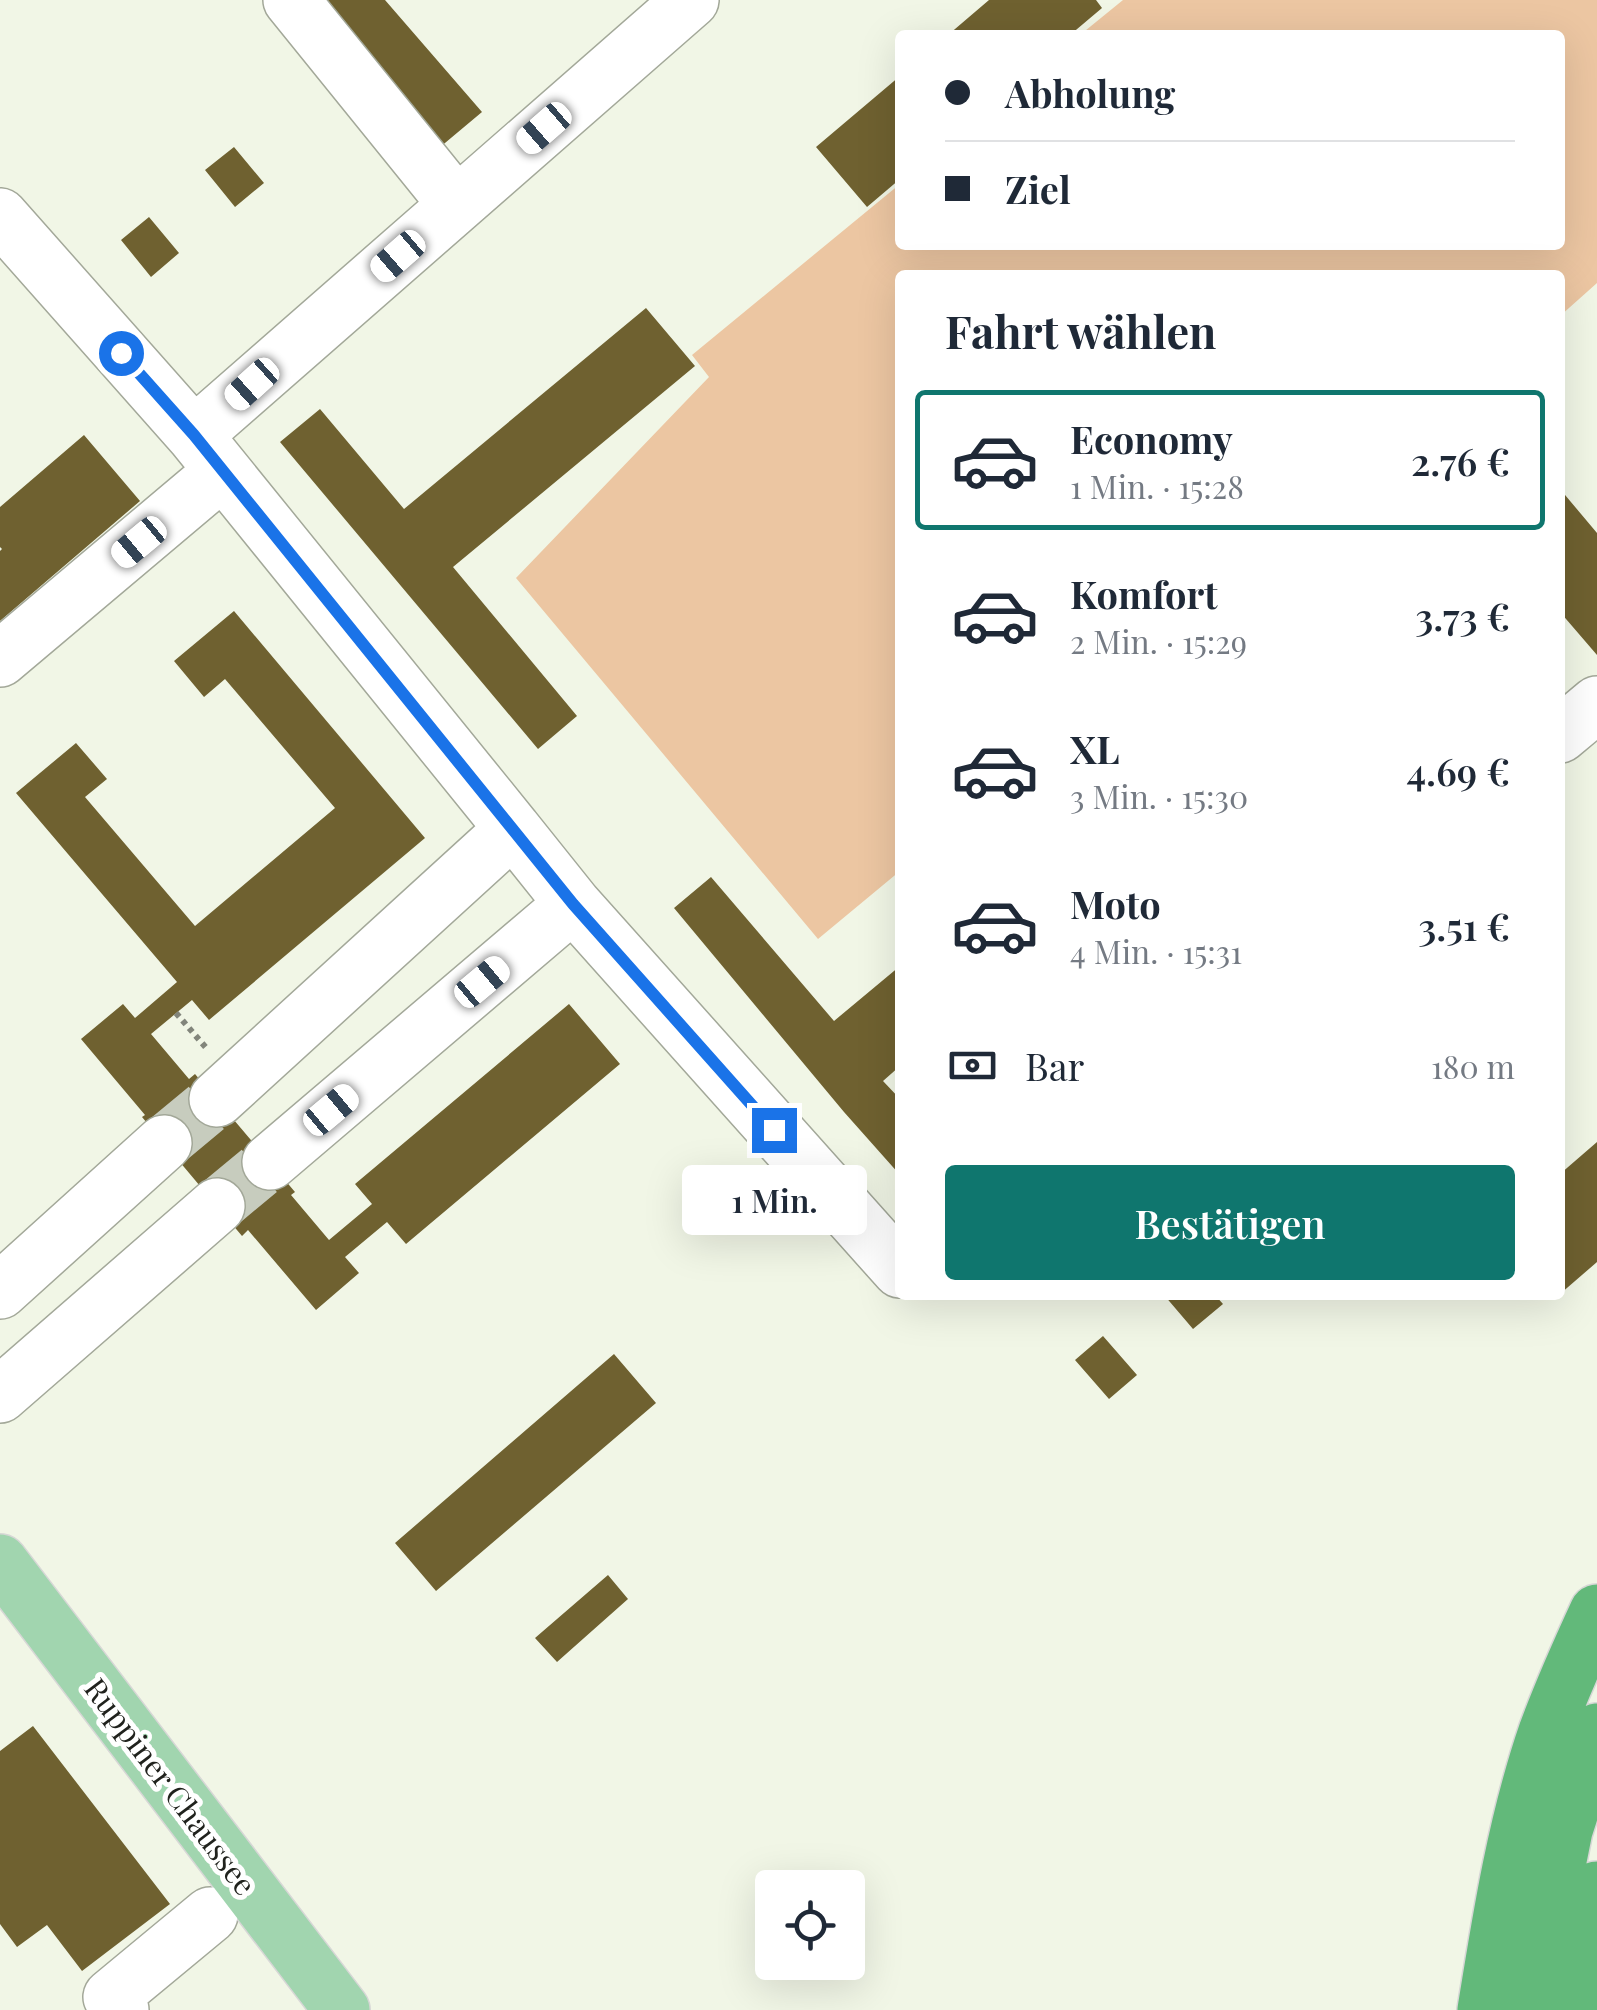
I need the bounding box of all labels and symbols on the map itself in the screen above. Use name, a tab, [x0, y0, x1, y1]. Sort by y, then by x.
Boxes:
car	[512, 97, 576, 159]
car	[366, 225, 430, 287]
route start	[99, 331, 144, 376]
car	[220, 353, 284, 415]
car	[106, 511, 172, 573]
car	[449, 951, 515, 1013]
car	[298, 1079, 364, 1141]
route end	[752, 1108, 797, 1153]
callout: 1 Min.	[682, 1165, 866, 1235]
street label: Ruppiner Chaussee	[76, 1669, 266, 1903]

